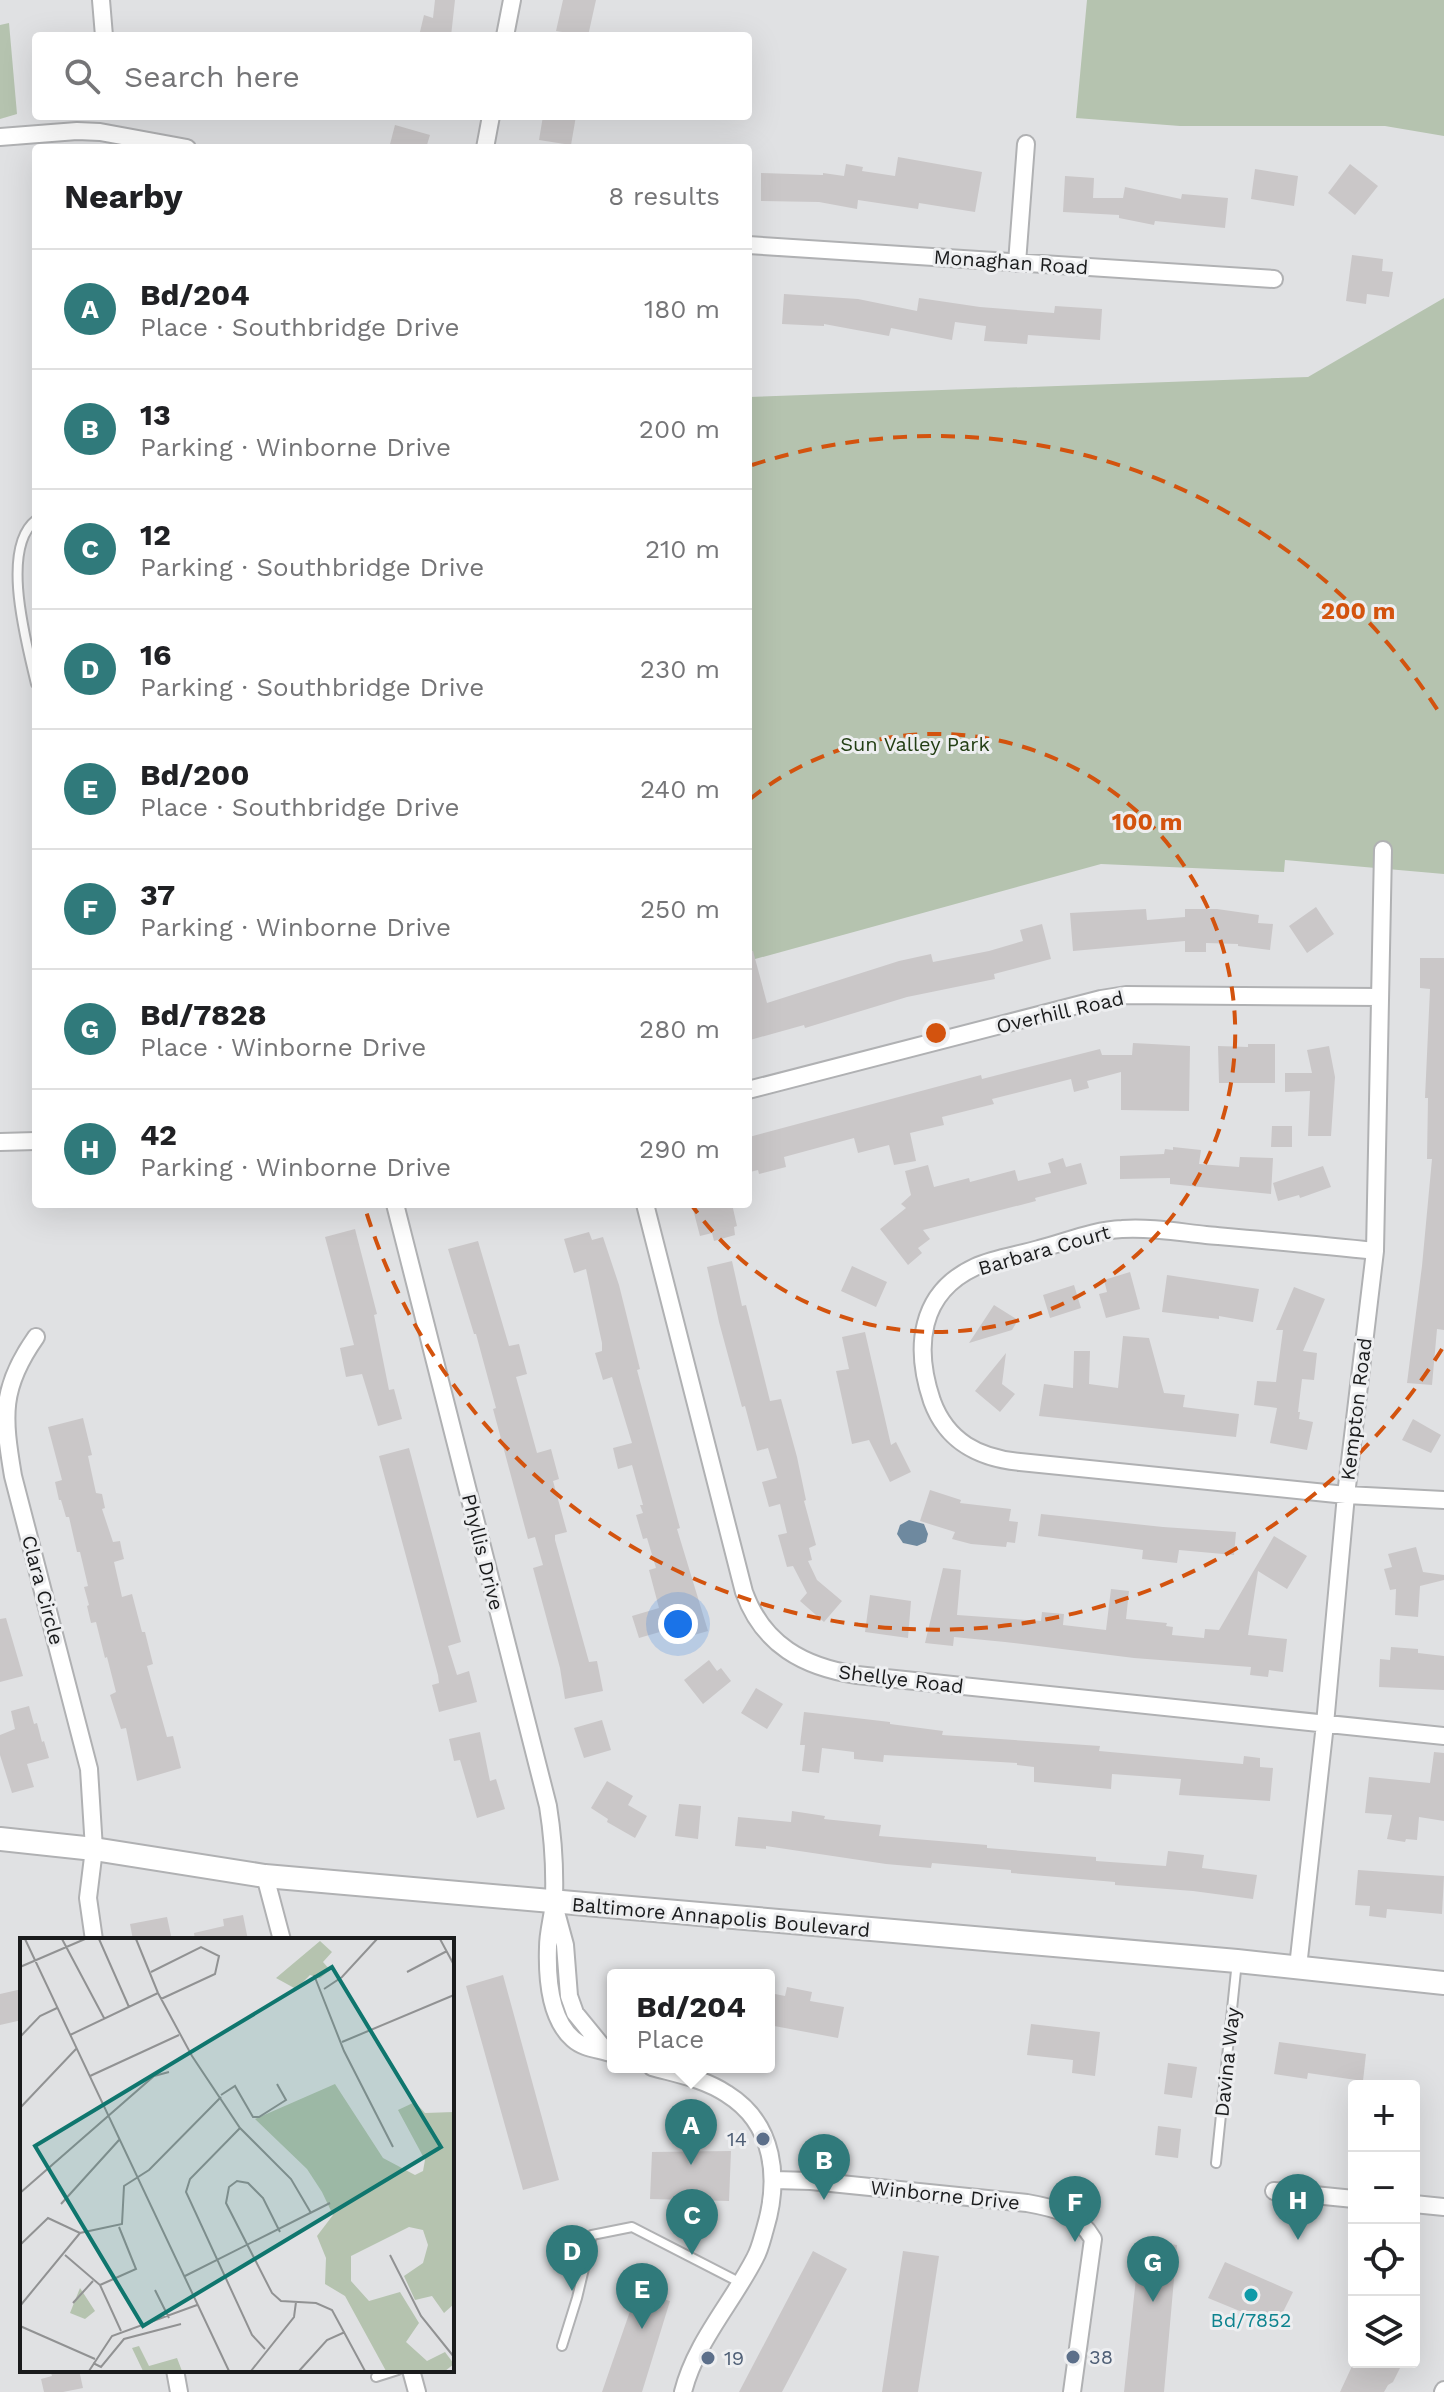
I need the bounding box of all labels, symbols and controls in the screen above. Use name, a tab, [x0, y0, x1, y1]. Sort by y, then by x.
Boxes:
search box	[32, 32, 752, 120]
icon: search	[60, 54, 104, 98]
text: Search here	[124, 59, 300, 94]
text: Nearby	[64, 176, 183, 216]
text: 8 results	[608, 181, 720, 211]
street label: Monaghan Road	[933, 245, 1089, 279]
text: Bd/204	[140, 277, 250, 312]
text: A	[81, 294, 99, 324]
text: 180 m	[644, 294, 720, 324]
text: Place · Southbridge Drive	[140, 312, 460, 342]
text: 13	[140, 397, 171, 432]
text: B	[81, 414, 99, 444]
text: 200 m	[639, 414, 720, 444]
text: Parking · Winborne Drive	[140, 432, 451, 462]
text: 12	[140, 517, 171, 552]
text: C	[81, 534, 99, 564]
text: 210 m	[645, 534, 720, 564]
text: Parking · Southbridge Drive	[140, 552, 484, 582]
text: 200 m	[1321, 597, 1395, 625]
text: 16	[140, 637, 171, 672]
text: D	[81, 654, 99, 684]
text: 230 m	[640, 654, 720, 684]
text: Parking · Southbridge Drive	[140, 672, 484, 702]
park label: Sun Valley Park	[840, 732, 990, 756]
text: Bd/200	[140, 757, 250, 792]
text: E	[82, 774, 98, 804]
text: 240 m	[640, 774, 720, 804]
text: Place · Southbridge Drive	[140, 792, 460, 822]
text: 100 m	[1112, 808, 1182, 836]
text: 37	[140, 877, 175, 912]
text: F	[82, 894, 98, 924]
text: 250 m	[640, 894, 720, 924]
text: Parking · Winborne Drive	[140, 912, 451, 942]
street label: Overhill Road	[994, 986, 1126, 1038]
text: Bd/7828	[140, 997, 267, 1032]
text: G	[81, 1014, 99, 1044]
text: 280 m	[639, 1014, 720, 1044]
centre of rings	[922, 1019, 950, 1047]
text: Place · Winborne Drive	[140, 1032, 426, 1062]
text: 42	[140, 1117, 177, 1152]
text: H	[80, 1134, 100, 1164]
text: 290 m	[639, 1134, 720, 1164]
text: Parking · Winborne Drive	[140, 1152, 451, 1182]
street label: Barbara Court	[975, 1220, 1113, 1280]
street label: Kempton Road	[1335, 1336, 1377, 1482]
street label: Phyllis Drive	[457, 1491, 509, 1613]
street label: Clara Circle	[17, 1533, 69, 1647]
your location	[658, 1604, 698, 1644]
street label: Shellye Road	[837, 1659, 965, 1699]
street label: Baltimore Annapolis Boulevard	[571, 1892, 871, 1942]
inset map	[20, 1938, 454, 2372]
popup	[607, 1969, 775, 2073]
text: Bd/204	[636, 1989, 746, 2024]
street label: Davina Way	[1209, 2005, 1245, 2118]
text: Place	[636, 2024, 704, 2054]
map controls	[1348, 2080, 1420, 2368]
button: +	[1348, 2080, 1420, 2152]
pin: A	[665, 2099, 717, 2165]
place label: 14	[727, 2127, 747, 2151]
marker: 14	[754, 2130, 772, 2148]
pin: B	[798, 2134, 850, 2200]
button: −	[1348, 2152, 1420, 2224]
pin: H	[1272, 2174, 1324, 2240]
street label: Winborne Drive	[869, 2175, 1021, 2215]
pin: F	[1049, 2176, 1101, 2242]
pin: C	[666, 2189, 718, 2255]
button: locate	[1348, 2224, 1420, 2296]
pin: D	[546, 2225, 598, 2291]
pin: G	[1127, 2236, 1179, 2302]
pin: E	[616, 2263, 668, 2329]
marker: Bd/7852	[1242, 2286, 1260, 2304]
button: layers	[1348, 2296, 1420, 2368]
place label: Bd/7852	[1211, 2308, 1291, 2332]
place label: 38	[1089, 2345, 1113, 2369]
place label: 19	[724, 2346, 744, 2370]
marker: 38	[1064, 2348, 1082, 2366]
marker: 19	[699, 2349, 717, 2367]

